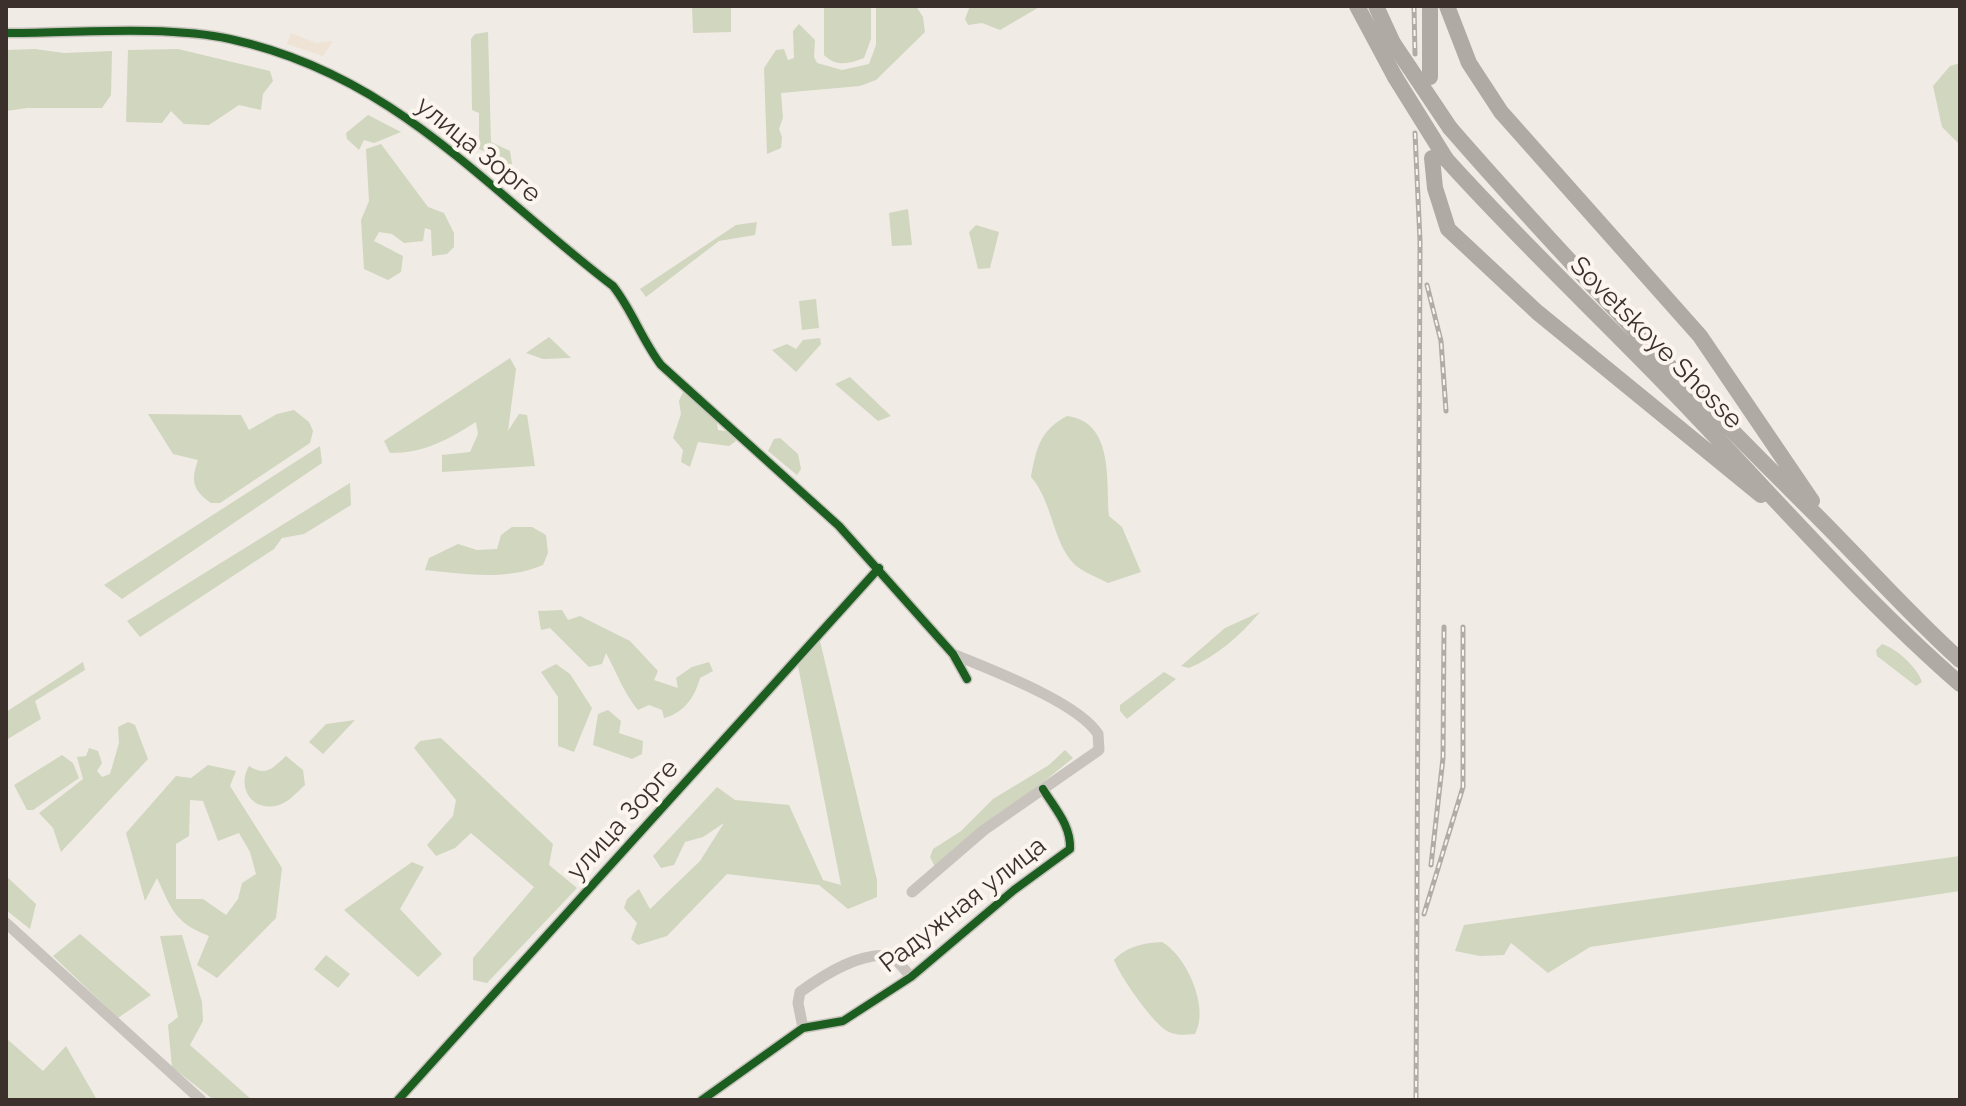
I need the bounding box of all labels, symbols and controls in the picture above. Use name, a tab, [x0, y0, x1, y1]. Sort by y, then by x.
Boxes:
street label: улица Зорге	[409, 90, 547, 210]
street label: Sovetskoye Shosse	[1563, 250, 1749, 436]
street label: улица Зорге	[561, 753, 685, 887]
street label: Радужная улица	[873, 830, 1053, 980]

